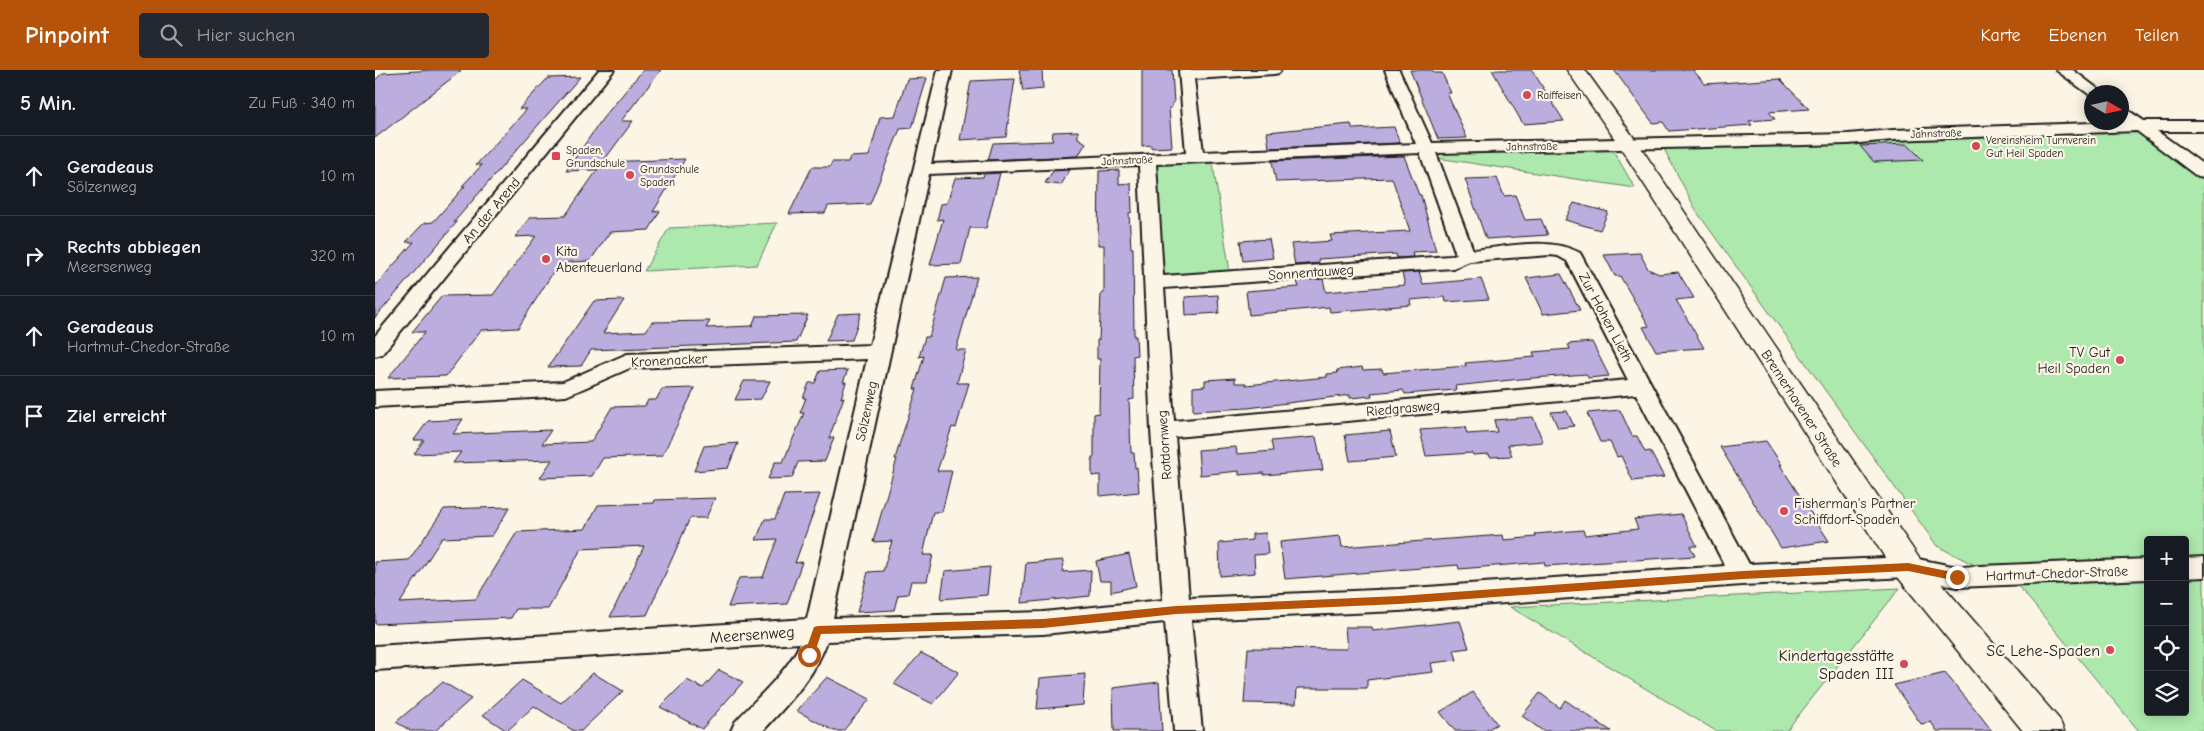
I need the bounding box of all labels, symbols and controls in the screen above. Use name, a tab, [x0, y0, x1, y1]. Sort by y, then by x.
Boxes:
search box	[139, 13, 489, 58]
text: Pinpoint	[25, 21, 109, 49]
icon: search	[157, 21, 185, 49]
text: Hier suchen	[197, 24, 295, 46]
text: Karte	[1980, 25, 2021, 46]
text: Ebenen	[2049, 25, 2107, 46]
text: Teilen	[2135, 25, 2179, 46]
north arrow	[2084, 85, 2129, 130]
marker: Raiffeisen	[1521, 89, 1533, 101]
place label: Raiffeisen	[1537, 89, 1582, 102]
text: 5 Min.	[20, 91, 76, 115]
text: Zu Fuß · 340 m	[249, 94, 355, 112]
street label: Jahnstraße	[1910, 126, 1962, 141]
place label: Vereinsheim Turnverein Gut Heil Spaden	[1986, 134, 2096, 160]
street label: Jahnstraße	[1506, 140, 1558, 153]
marker: Vereinsheim Turnverein Gut Heil Spaden	[1970, 140, 1982, 152]
place label: Spaden, Grundschule	[566, 144, 626, 170]
marker: Spaden, Grundschule	[550, 150, 562, 162]
street label: Jahnstraße	[1101, 153, 1154, 168]
text: Geradeaus	[67, 156, 153, 178]
icon: ahead	[20, 162, 48, 190]
place label: Grundschule Spaden	[640, 163, 700, 189]
text: 10 m	[320, 167, 355, 185]
marker: Grundschule Spaden	[624, 169, 636, 181]
street label: An der Arend	[459, 174, 524, 247]
text: Sölzenweg	[67, 178, 137, 196]
text: Rechts abbiegen	[67, 236, 201, 258]
icon: right	[20, 242, 48, 270]
place label: Kita Abenteuerland	[556, 243, 642, 276]
text: 320 m	[310, 247, 355, 265]
marker: Kita Abenteuerland	[540, 253, 552, 265]
text: Meersenweg	[67, 258, 152, 276]
street label: Sonnentauweg	[1268, 261, 1354, 284]
street label: Zur Hohen Lieth	[1575, 270, 1636, 365]
text: Geradeaus	[67, 316, 153, 338]
icon: ahead	[20, 322, 48, 350]
text: 10 m	[320, 327, 355, 345]
text: Hartmut-Chedor-Straße	[67, 338, 230, 356]
place label: TV Gut Heil Spaden	[2037, 344, 2111, 377]
street label: Bremerhavener Straße	[1757, 347, 1846, 470]
street label: Kronenacker	[631, 350, 708, 371]
marker: TV Gut Heil Spaden	[2114, 354, 2126, 366]
street label: Sölzenweg	[852, 379, 881, 443]
street label: Riedgrasweg	[1365, 397, 1441, 420]
icon: arrive	[20, 402, 48, 430]
text: Ziel erreicht	[67, 405, 166, 427]
street label: Rotdornweg	[1154, 410, 1175, 480]
place label: Fisherman's Partner Schiffdorf-Spaden	[1794, 495, 1916, 528]
marker: Fisherman's Partner Schiffdorf-Spaden	[1778, 505, 1790, 517]
map controls	[2144, 536, 2189, 716]
button: +	[2144, 536, 2189, 581]
street label: Hartmut-Chedor-Straße	[1986, 563, 2129, 584]
route end	[1946, 566, 1969, 589]
button: −	[2144, 581, 2189, 626]
street label: Meersenweg	[709, 623, 795, 647]
button: locate	[2144, 626, 2189, 671]
place label: SC Lehe-Spaden	[1986, 642, 2100, 660]
route start	[798, 644, 821, 667]
marker: SC Lehe-Spaden	[2104, 644, 2116, 656]
place label: Kindertagesstätte Spaden III	[1778, 647, 1894, 683]
marker: Kindertagesstätte Spaden III	[1898, 658, 1910, 670]
button: layers	[2144, 671, 2189, 716]

